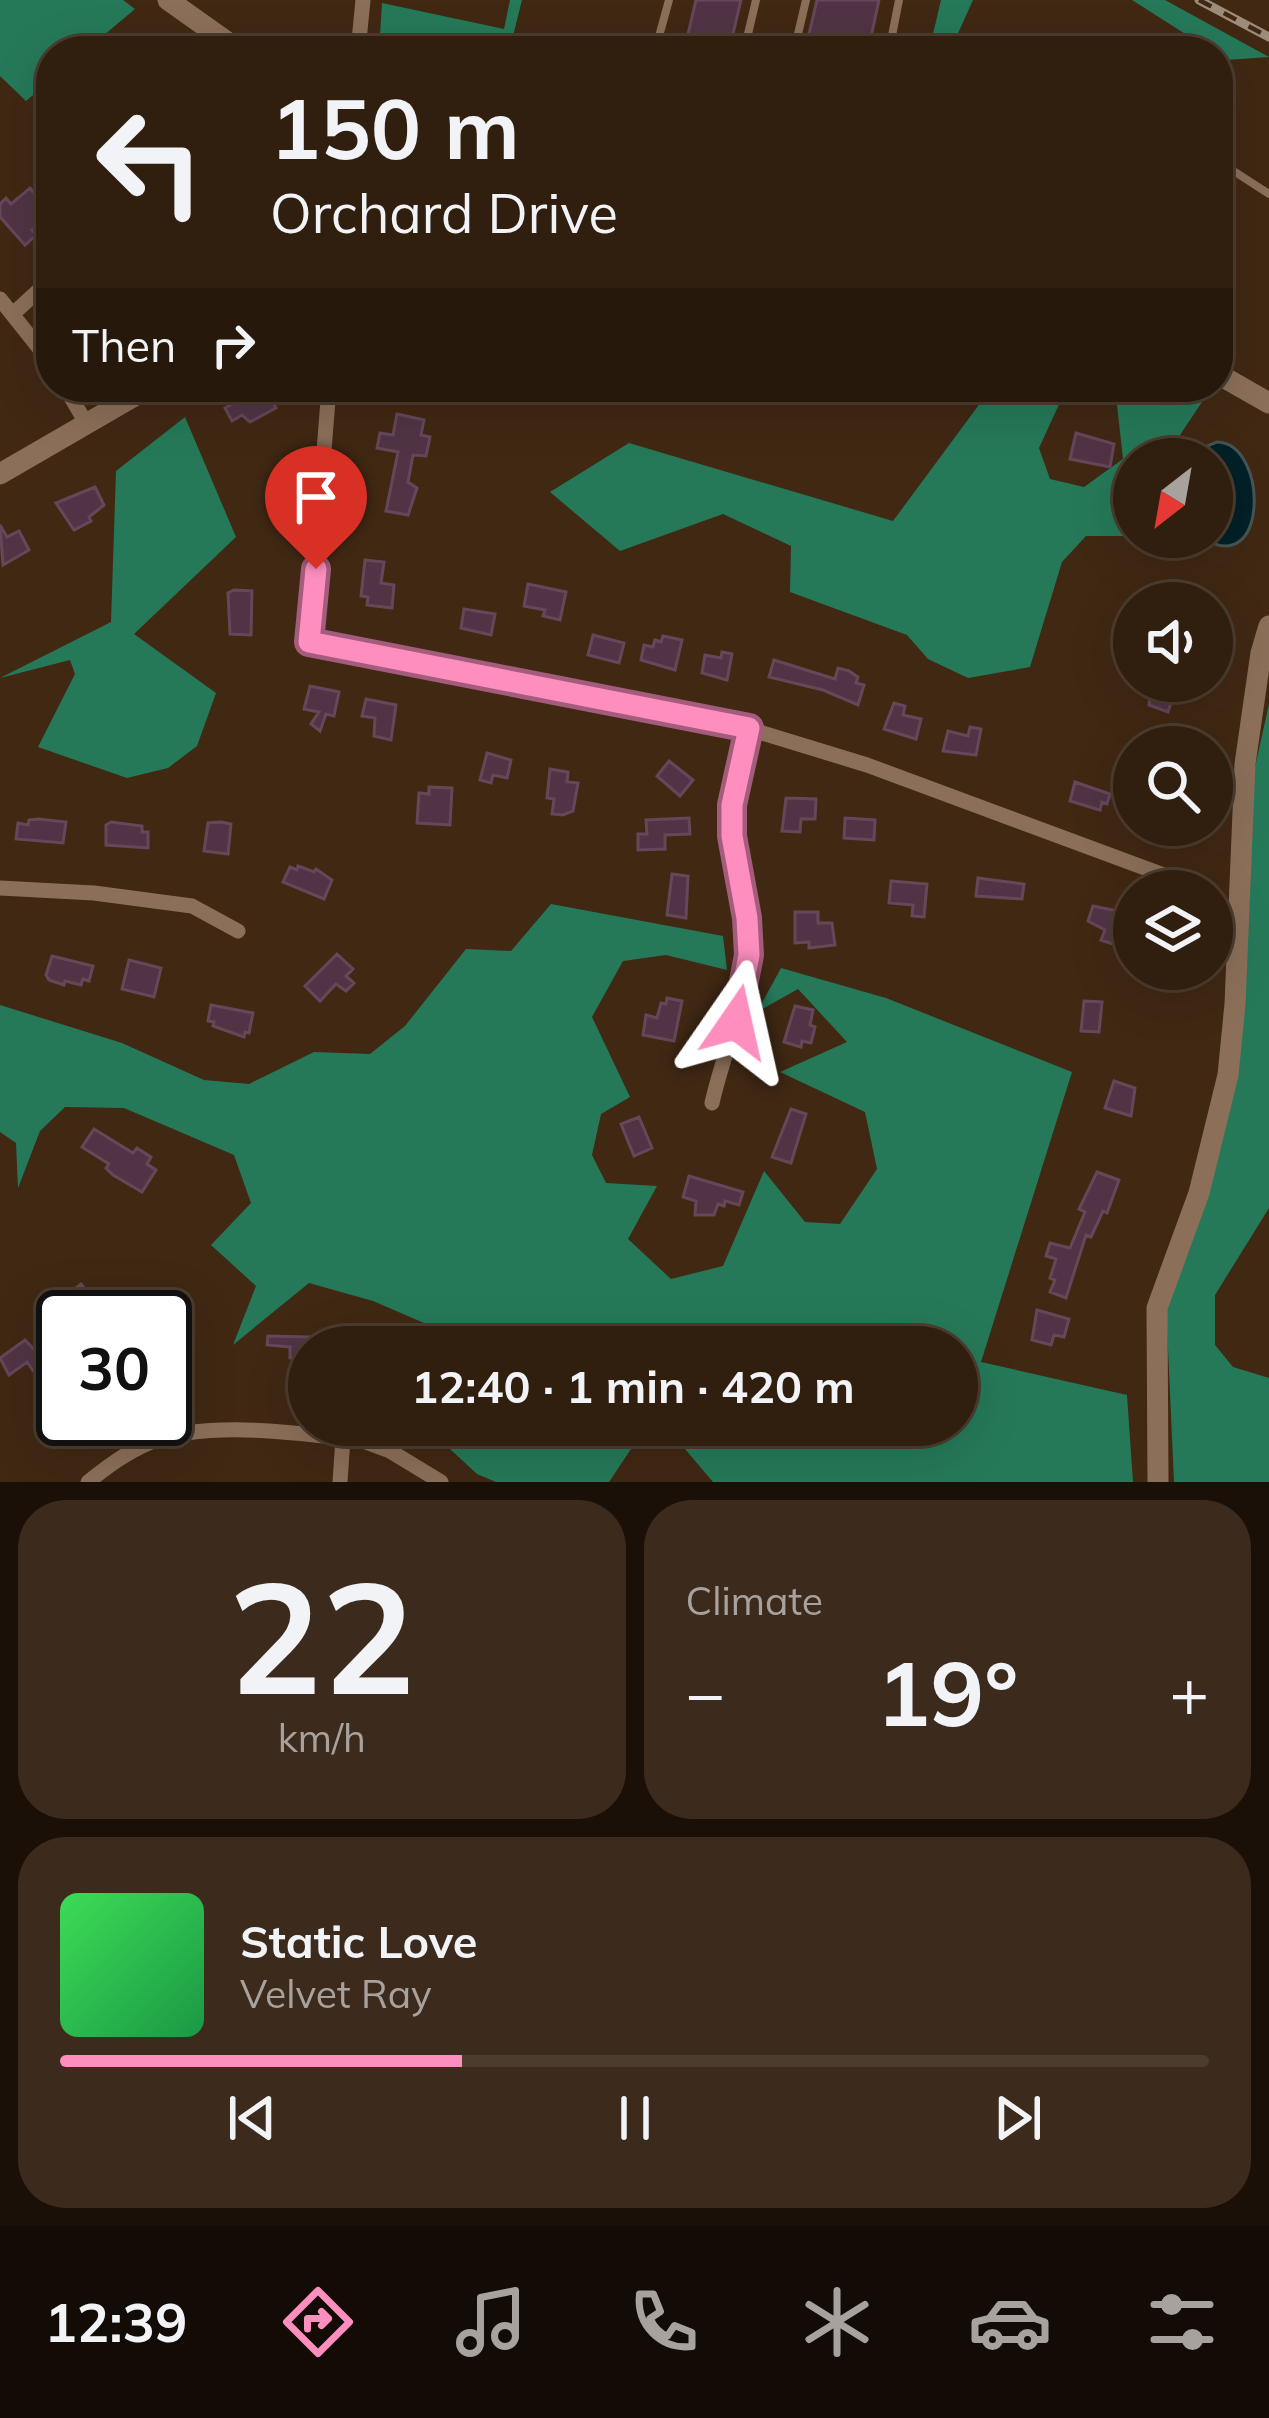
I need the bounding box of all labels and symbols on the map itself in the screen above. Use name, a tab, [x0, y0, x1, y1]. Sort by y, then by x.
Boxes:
north arrow	[1113, 438, 1233, 558]
pin	[265, 446, 367, 569]
position arrow	[673, 959, 799, 1085]
speed limit sign: 30	[36, 1290, 192, 1446]

